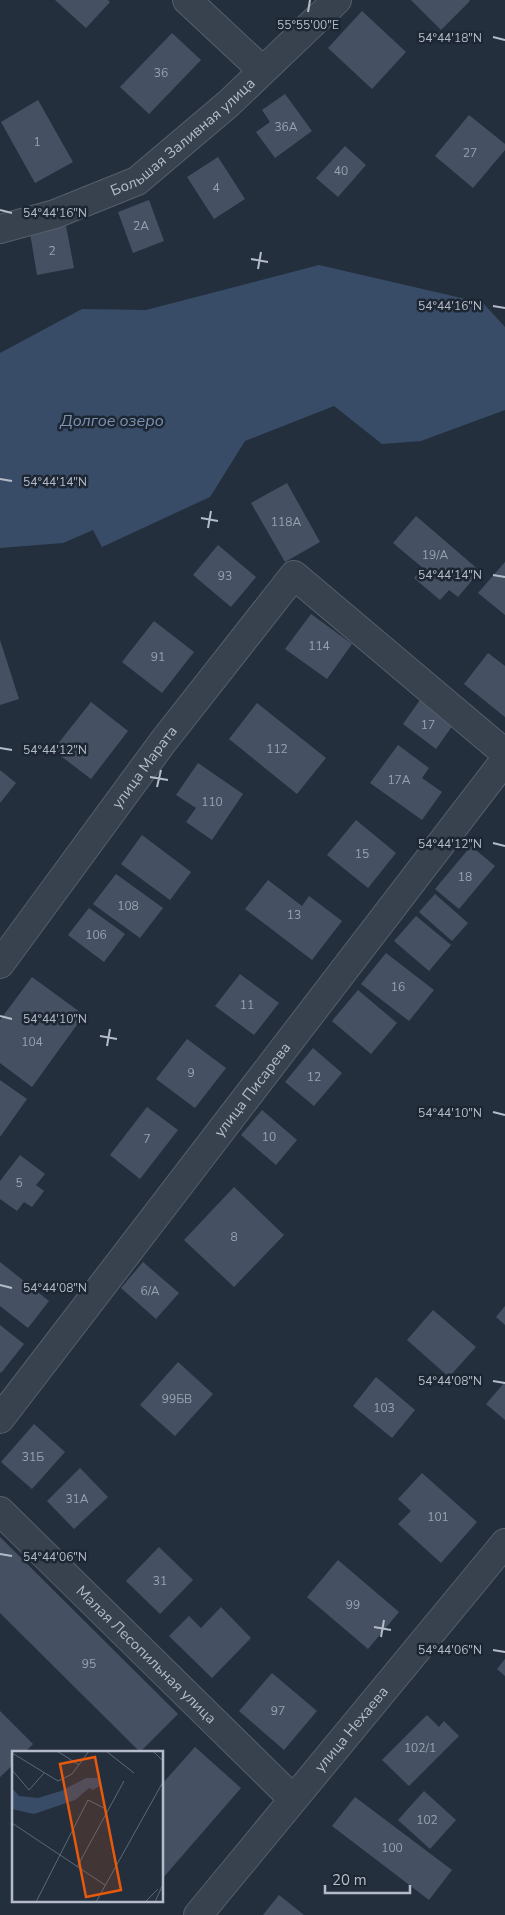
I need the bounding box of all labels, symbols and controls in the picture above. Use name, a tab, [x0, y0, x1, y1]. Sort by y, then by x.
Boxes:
text: 55°55'00"E	[277, 17, 339, 33]
text: 54°44'18"N	[418, 30, 482, 46]
house number: 36	[154, 65, 168, 81]
street label: Большая Заливная улица	[107, 73, 259, 201]
house number: 36А	[274, 119, 298, 135]
house number: 1	[33, 134, 41, 150]
house number: 27	[463, 145, 477, 161]
house number: 40	[334, 163, 348, 179]
house number: 4	[212, 180, 220, 196]
text: 54°44'16"N	[23, 205, 87, 221]
house number: 2А	[133, 218, 149, 234]
house number: 2	[48, 243, 56, 259]
text: 54°44'16"N	[418, 298, 482, 314]
water label: Долгое озеро	[59, 410, 164, 432]
text: 54°44'14"N	[23, 474, 87, 490]
house number: 118А	[271, 514, 301, 530]
house number: 19/А	[422, 547, 448, 563]
text: 54°44'14"N	[418, 567, 482, 583]
house number: 93	[218, 568, 232, 584]
house number: 114	[308, 638, 330, 654]
house number: 91	[151, 649, 165, 665]
house number: 17	[421, 717, 435, 733]
street label: улица Марата	[107, 722, 182, 813]
house number: 112	[266, 741, 288, 757]
text: 54°44'12"N	[23, 742, 87, 758]
house number: 17А	[387, 772, 411, 788]
house number: 110	[201, 794, 223, 810]
text: 54°44'12"N	[418, 836, 482, 852]
house number: 15	[355, 846, 369, 862]
house number: 18	[458, 869, 472, 885]
house number: 108	[117, 898, 139, 914]
house number: 13	[287, 907, 301, 923]
house number: 106	[85, 927, 107, 943]
house number: 16	[391, 979, 405, 995]
house number: 11	[240, 997, 254, 1013]
text: 54°44'10"N	[23, 1011, 87, 1027]
house number: 104	[21, 1034, 43, 1050]
street label: улица Писарева	[210, 1038, 295, 1141]
house number: 9	[187, 1065, 195, 1081]
house number: 12	[307, 1069, 321, 1085]
text: 54°44'10"N	[418, 1105, 482, 1121]
house number: 10	[262, 1129, 276, 1145]
house number: 7	[143, 1131, 151, 1147]
house number: 5	[15, 1175, 23, 1191]
house number: 8	[230, 1229, 238, 1245]
text: 54°44'08"N	[23, 1280, 87, 1296]
house number: 6/А	[140, 1283, 160, 1299]
text: 54°44'08"N	[418, 1373, 482, 1389]
house number: 99БВ	[162, 1391, 192, 1407]
house number: 103	[373, 1400, 395, 1416]
house number: 31Б	[22, 1449, 44, 1465]
house number: 31А	[65, 1491, 89, 1507]
house number: 101	[427, 1509, 449, 1525]
text: 54°44'06"N	[23, 1549, 87, 1565]
house number: 31	[153, 1573, 167, 1589]
street label: Малая Лесопильная улица	[72, 1581, 221, 1728]
house number: 99	[346, 1597, 360, 1613]
text: 54°44'06"N	[418, 1642, 482, 1658]
house number: 95	[82, 1656, 96, 1672]
street label: улица Нехаева	[310, 1682, 393, 1776]
house number: 97	[271, 1703, 285, 1719]
house number: 102/1	[404, 1740, 436, 1756]
inset map	[12, 1751, 164, 1902]
house number: 102	[416, 1812, 438, 1828]
house number: 100	[381, 1840, 403, 1856]
scale bar	[325, 1862, 410, 1894]
text: 20 m	[332, 1870, 367, 1890]

